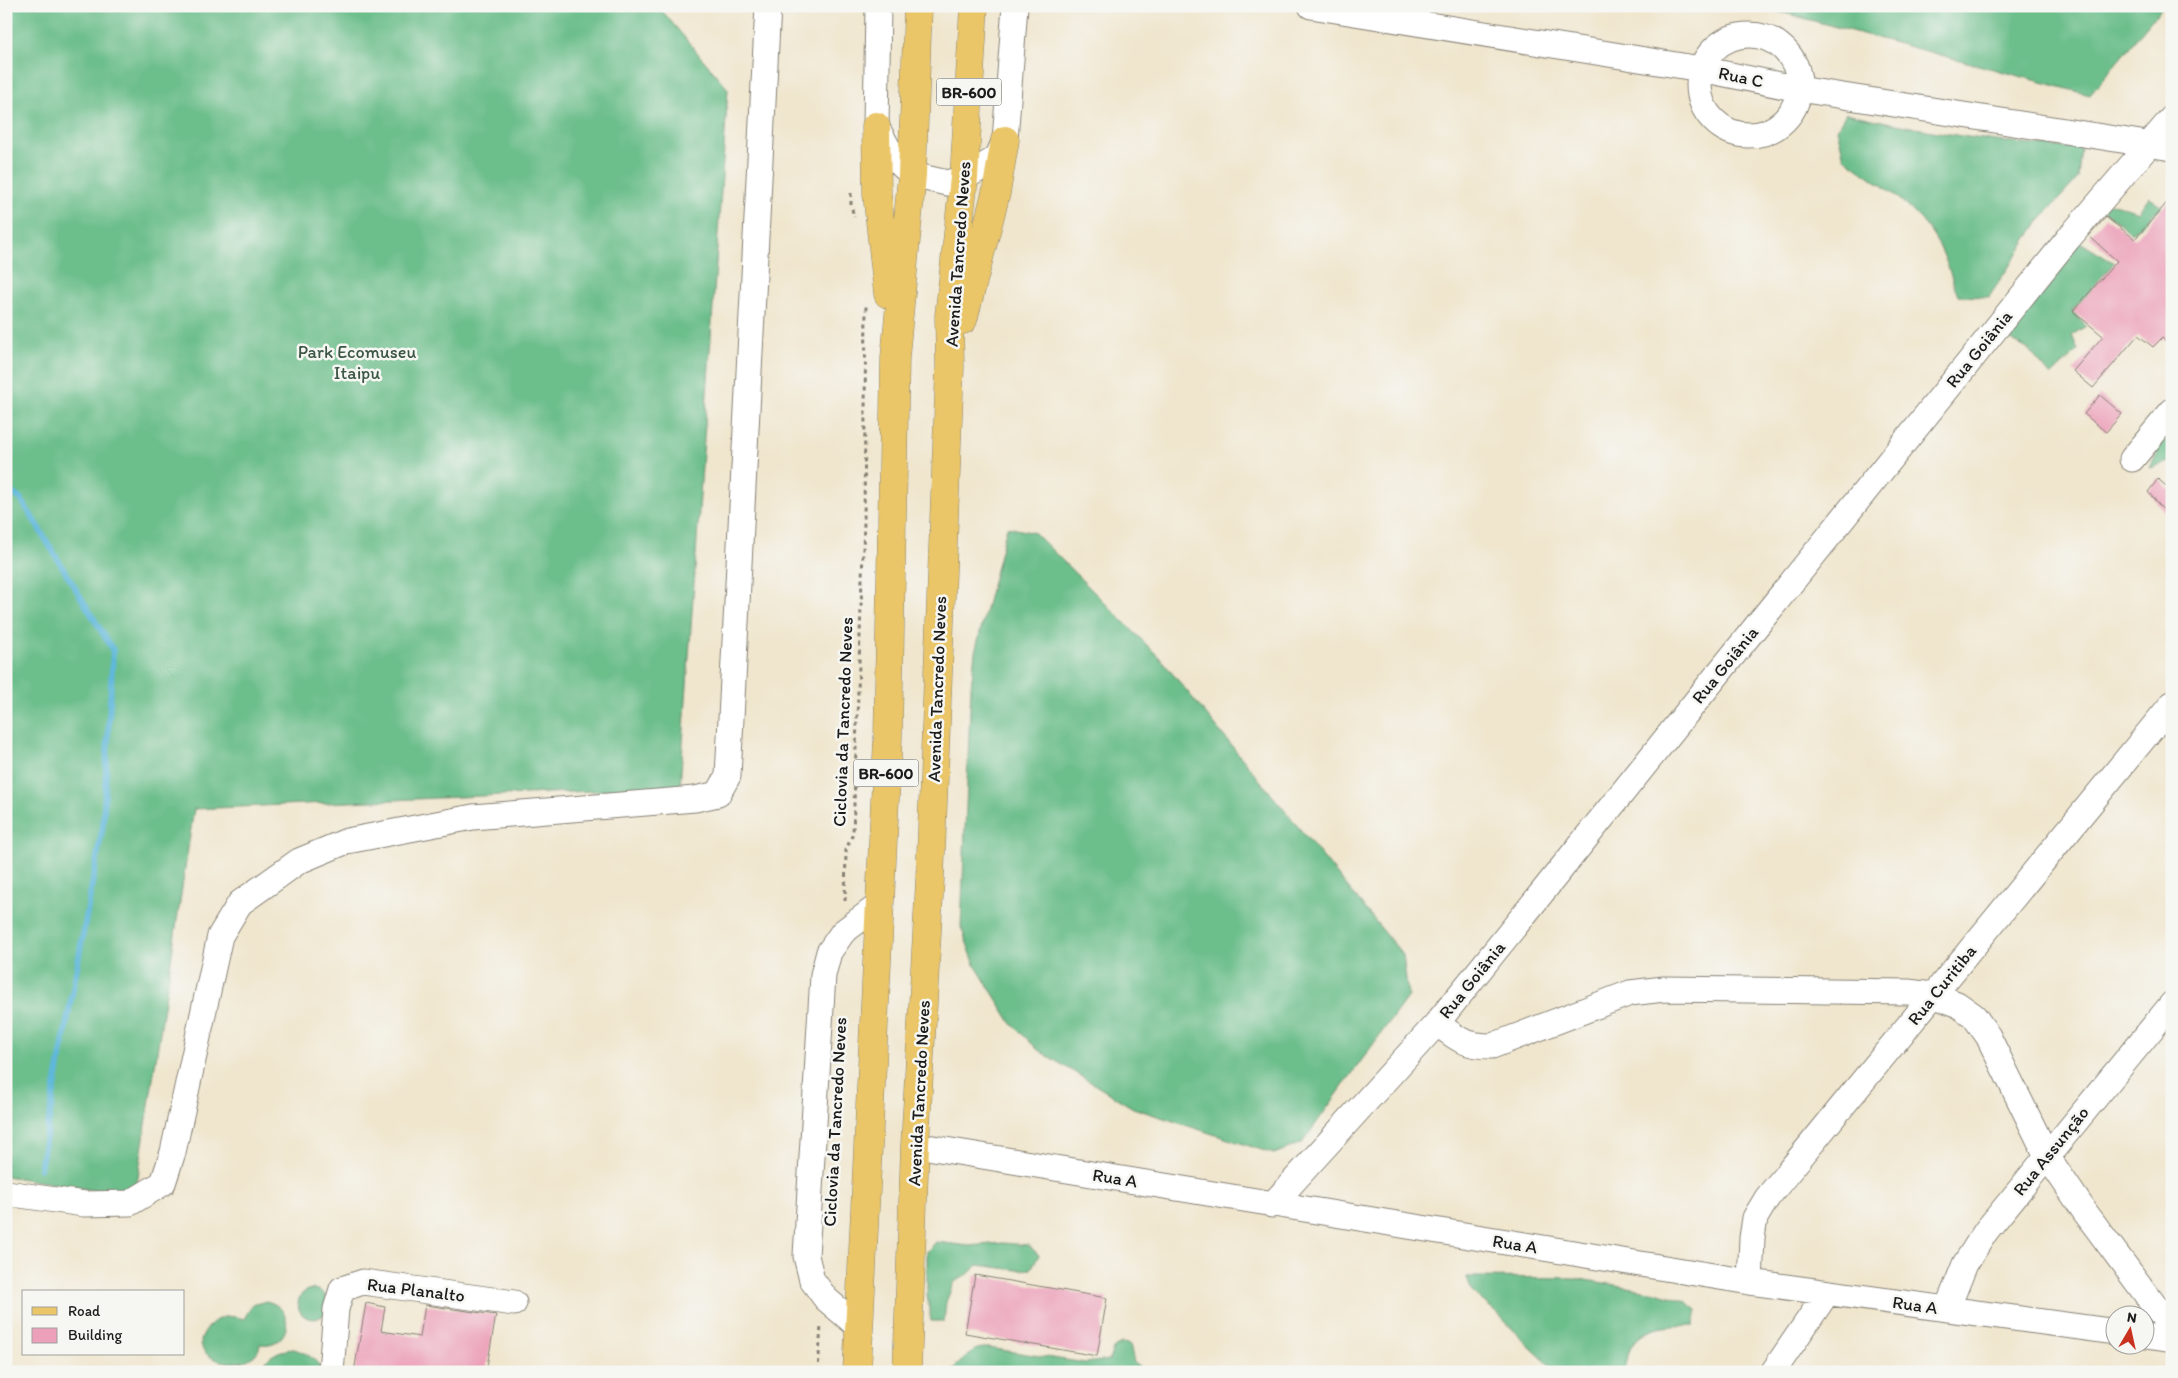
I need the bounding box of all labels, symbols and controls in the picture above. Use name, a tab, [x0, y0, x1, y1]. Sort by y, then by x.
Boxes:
street label: Rua C	[1717, 62, 1765, 92]
road number: BR-600	[936, 78, 1002, 105]
street label: Avenida Tancredo Neves	[941, 160, 975, 348]
street label: Rua Goiânia	[1941, 305, 2017, 392]
park label: Park Ecomuseu Itaipu	[298, 341, 416, 384]
street label: Avenida Tancredo Neves	[923, 596, 951, 782]
street label: Ciclovia da Tancredo Neves	[828, 617, 858, 827]
street label: Rua Goiânia	[1687, 621, 1763, 708]
road number: BR-600	[854, 760, 918, 786]
street label: Rua Goiânia	[1434, 936, 1510, 1023]
street label: Rua Curitiba	[1903, 940, 1982, 1030]
street label: Avenida Tancredo Neves	[903, 999, 935, 1187]
street label: Ciclovia da Tancredo Neves	[819, 1017, 851, 1227]
street label: Rua Assunção	[2008, 1102, 2094, 1200]
street label: Rua A	[1091, 1164, 1140, 1192]
street label: Rua A	[1491, 1230, 1540, 1258]
street label: Rua Planalto	[366, 1273, 466, 1307]
legend	[22, 1290, 185, 1356]
street label: Rua A	[1891, 1291, 1939, 1319]
text: Road	[68, 1302, 101, 1320]
north arrow	[2106, 1306, 2156, 1356]
text: N	[2126, 1309, 2138, 1327]
text: Building	[68, 1326, 122, 1344]

